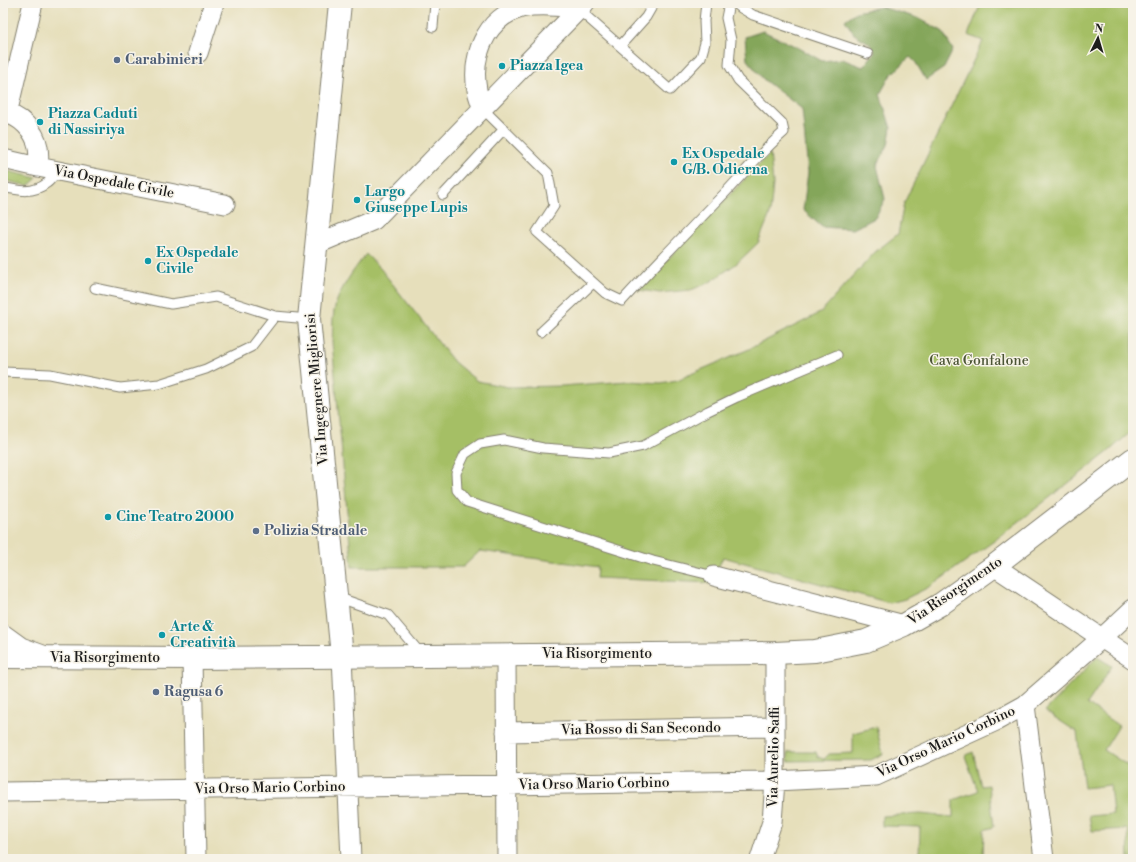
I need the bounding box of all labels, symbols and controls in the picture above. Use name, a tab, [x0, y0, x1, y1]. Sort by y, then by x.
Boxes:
north arrow	[1078, 18, 1118, 58]
text: N	[1094, 22, 1104, 36]
place label: Carabinieri	[125, 51, 203, 69]
marker: Carabinieri	[112, 55, 122, 65]
place label: Piazza Igea	[510, 57, 584, 75]
marker: Piazza Igea	[497, 61, 507, 71]
place label: Piazza Caduti di Nassiriya	[48, 105, 138, 139]
marker: Piazza Caduti di Nassiriya	[35, 117, 45, 127]
place label: Ex Ospedale G/B. Odierna	[682, 145, 768, 179]
marker: Ex Ospedale G/B. Odierna	[669, 157, 679, 167]
street label: Via Ospedale Civile	[51, 161, 176, 202]
place label: Largo Giuseppe Lupis	[365, 183, 468, 217]
marker: Largo Giuseppe Lupis	[352, 195, 362, 205]
place label: Ex Ospedale Civile	[156, 244, 239, 278]
marker: Ex Ospedale Civile	[143, 256, 153, 266]
street label: Via Ingegnere Migliorisi	[301, 312, 333, 467]
park label: Cava Gonfalone	[929, 352, 1029, 370]
place label: Cine Teatro 2000	[116, 508, 234, 526]
marker: Cine Teatro 2000	[103, 512, 113, 522]
place label: Polizia Stradale	[264, 522, 368, 540]
marker: Polizia Stradale	[251, 526, 261, 536]
street label: Via Risorgimento	[903, 553, 1006, 630]
place label: Arte & Creatività	[169, 618, 236, 652]
marker: Arte & Creatività	[157, 630, 167, 640]
street label: Via Risorgimento	[541, 645, 652, 663]
street label: Via Risorgimento	[49, 649, 160, 667]
place label: Ragusa 6	[164, 683, 224, 701]
marker: Ragusa 6	[151, 687, 161, 697]
street label: Via Orso Mario Corbino	[873, 702, 1018, 783]
street label: Via Aurelio Saffi	[764, 706, 784, 809]
street label: Via Rosso di San Secondo	[560, 719, 721, 739]
street label: Via Orso Mario Corbino	[517, 774, 670, 794]
street label: Via Orso Mario Corbino	[193, 778, 346, 798]

